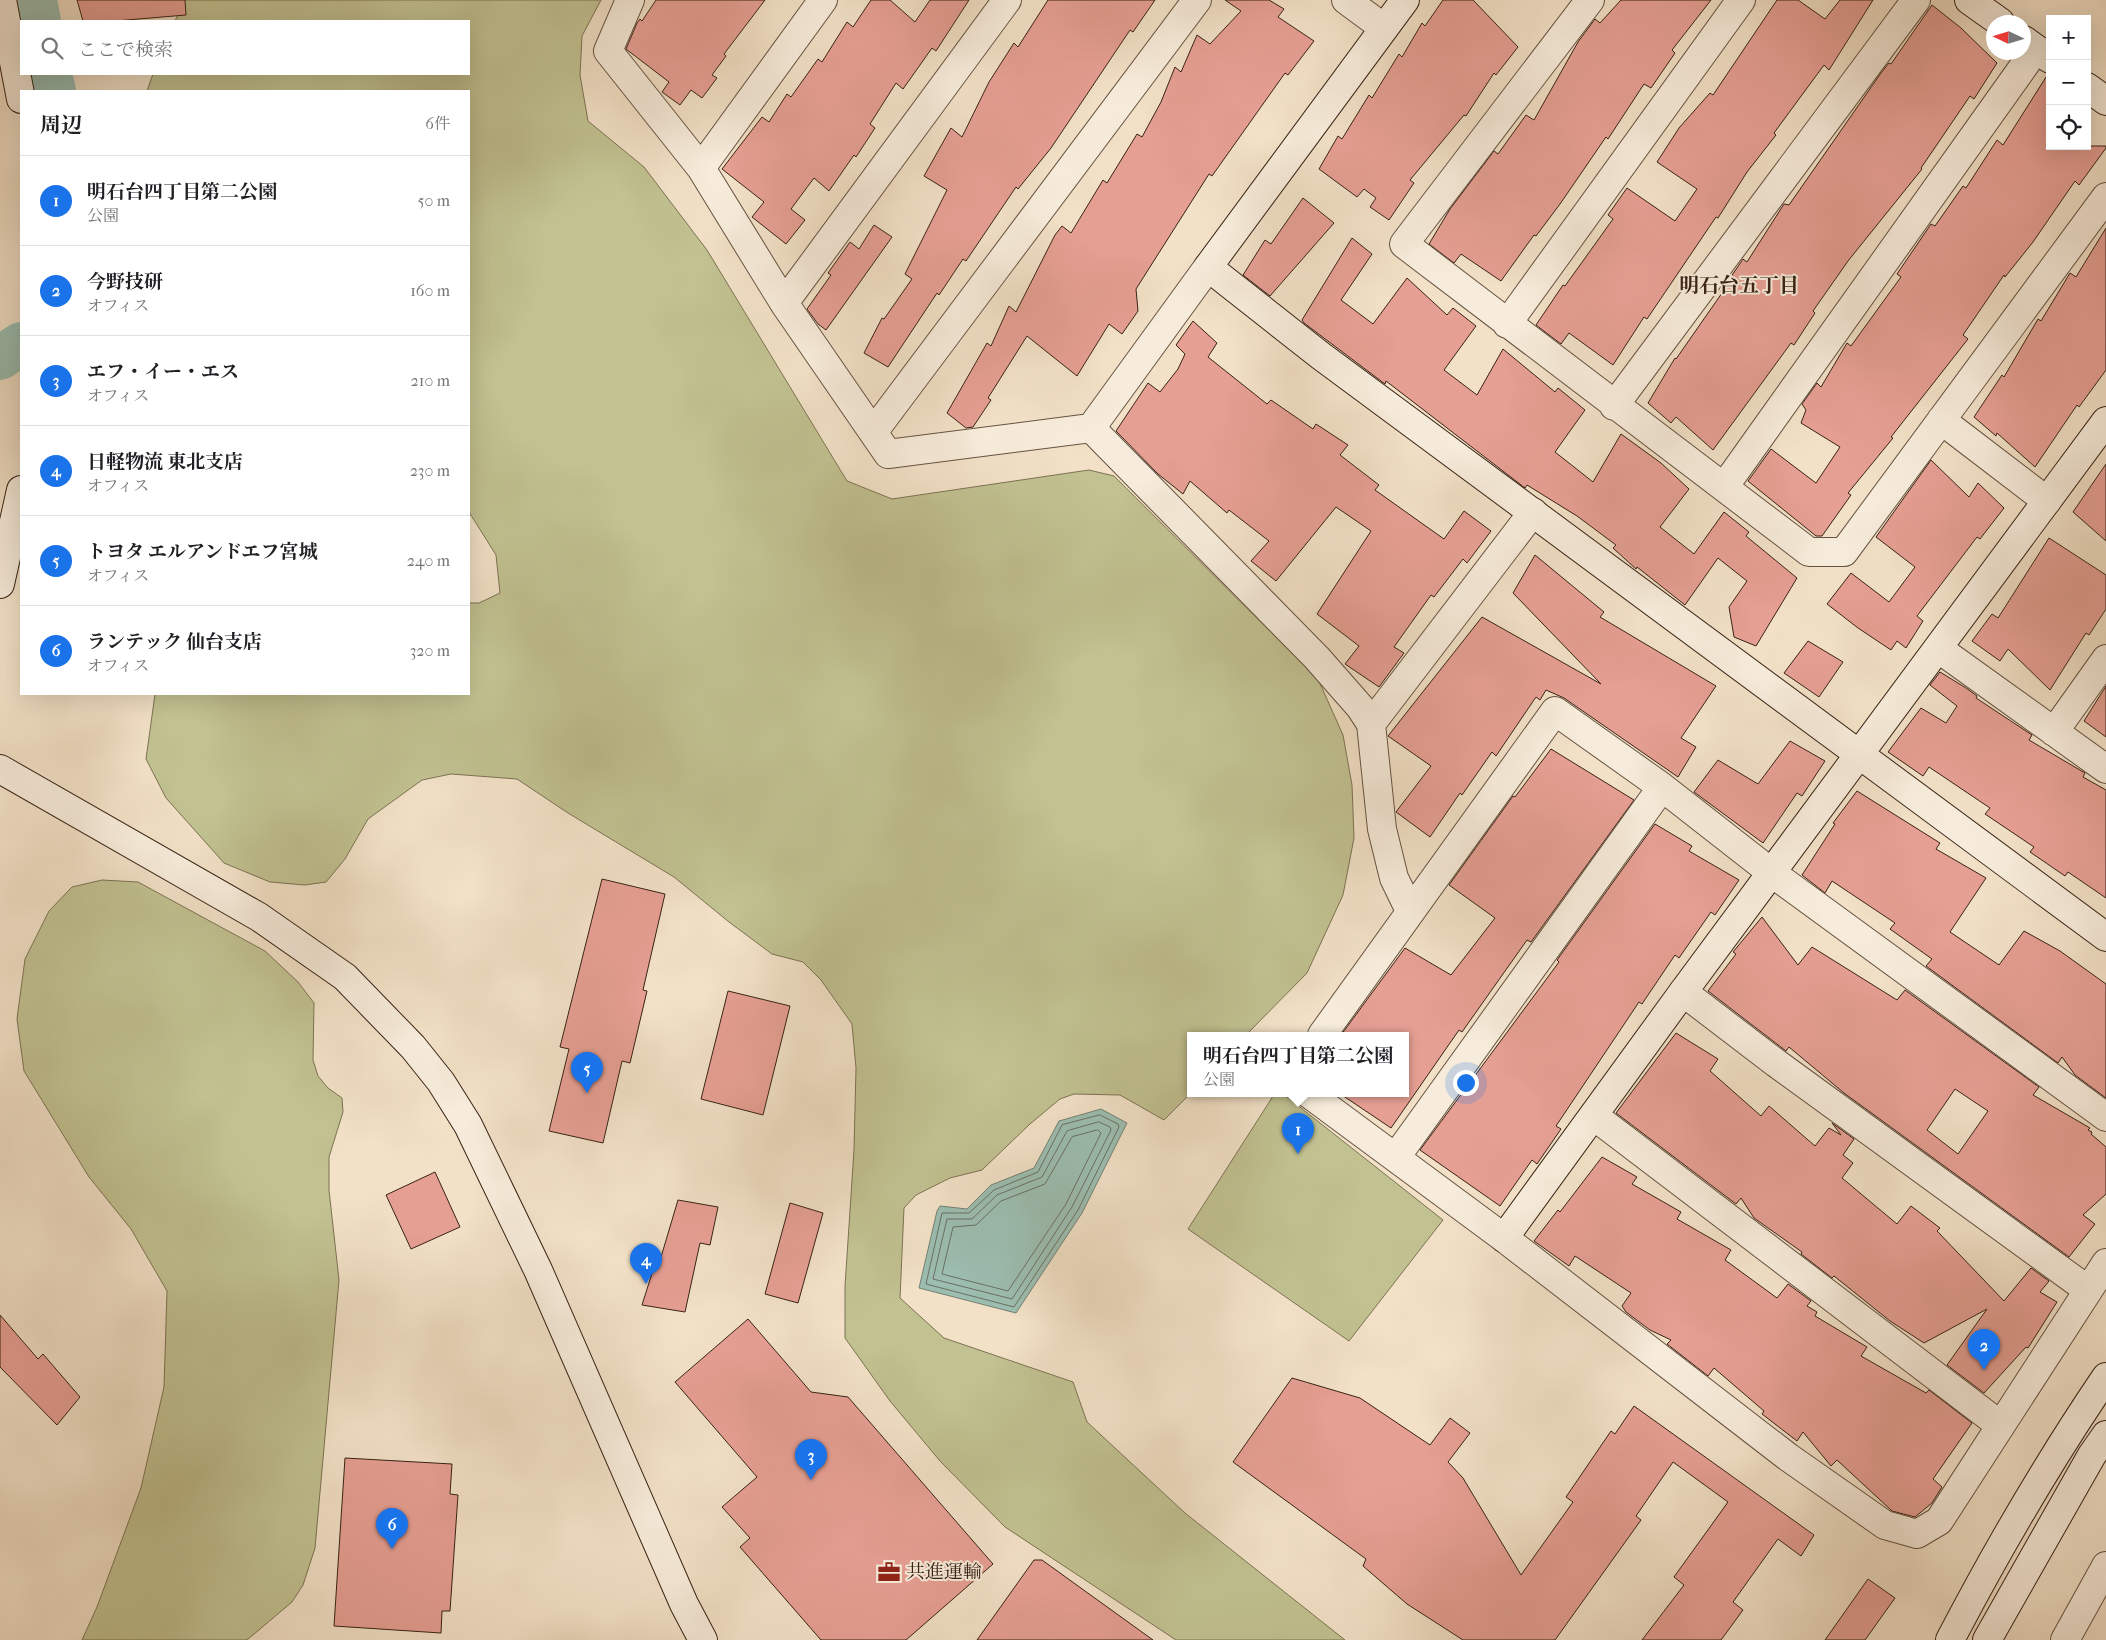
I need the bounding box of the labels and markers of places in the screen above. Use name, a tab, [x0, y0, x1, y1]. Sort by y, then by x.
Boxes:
pin: 5	[571, 1052, 603, 1093]
pin: 1	[1282, 1113, 1314, 1154]
pin: 4	[630, 1243, 662, 1284]
pin: 2	[1968, 1329, 2000, 1370]
pin: 3	[795, 1439, 827, 1480]
pin: 6	[376, 1508, 408, 1549]
office icon: 共進運輸	[876, 1559, 902, 1585]
place label: 共進運輸	[906, 1561, 982, 1583]

